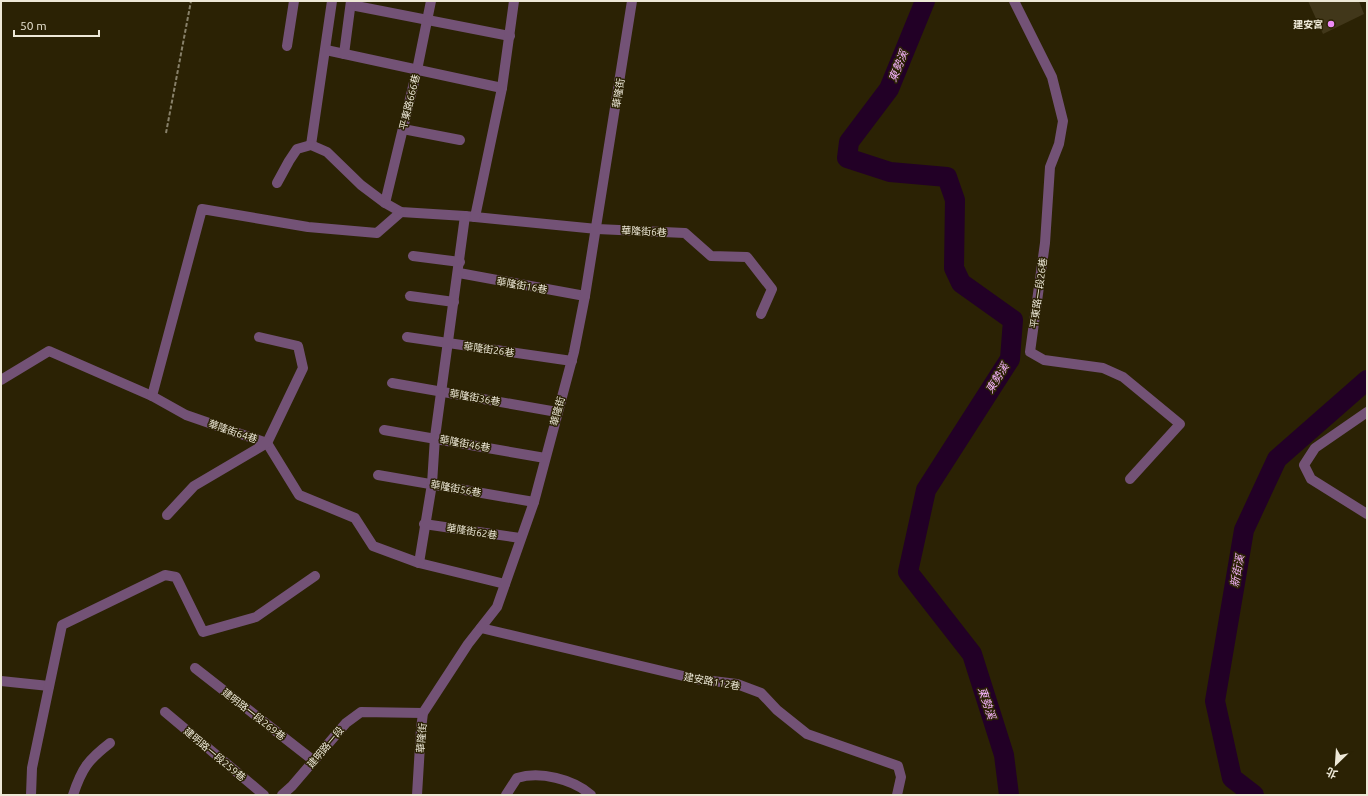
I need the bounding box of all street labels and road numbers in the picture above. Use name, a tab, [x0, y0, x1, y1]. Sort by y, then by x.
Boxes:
street label: 平東路666巷	[397, 73, 422, 131]
street label: 華隆街	[611, 77, 626, 109]
street label: 華隆街6巷	[621, 225, 667, 238]
street label: 平東路一段26巷	[1028, 257, 1049, 329]
street label: 華隆街16巷	[496, 276, 548, 295]
street label: 華隆街26巷	[463, 340, 515, 359]
street label: 華隆街36巷	[449, 388, 501, 407]
street label: 華隆街	[548, 395, 567, 427]
street label: 華隆街64巷	[207, 418, 259, 445]
street label: 華隆街46巷	[439, 434, 491, 453]
street label: 華隆街56巷	[430, 479, 482, 498]
street label: 華隆街62巷	[446, 522, 498, 541]
street label: 建安路112巷	[683, 671, 741, 692]
street label: 建明路一段269巷	[220, 686, 287, 742]
street label: 華隆街	[415, 723, 428, 753]
street label: 建明路一段259巷	[182, 725, 248, 783]
street label: 建明路一段	[305, 725, 346, 770]

